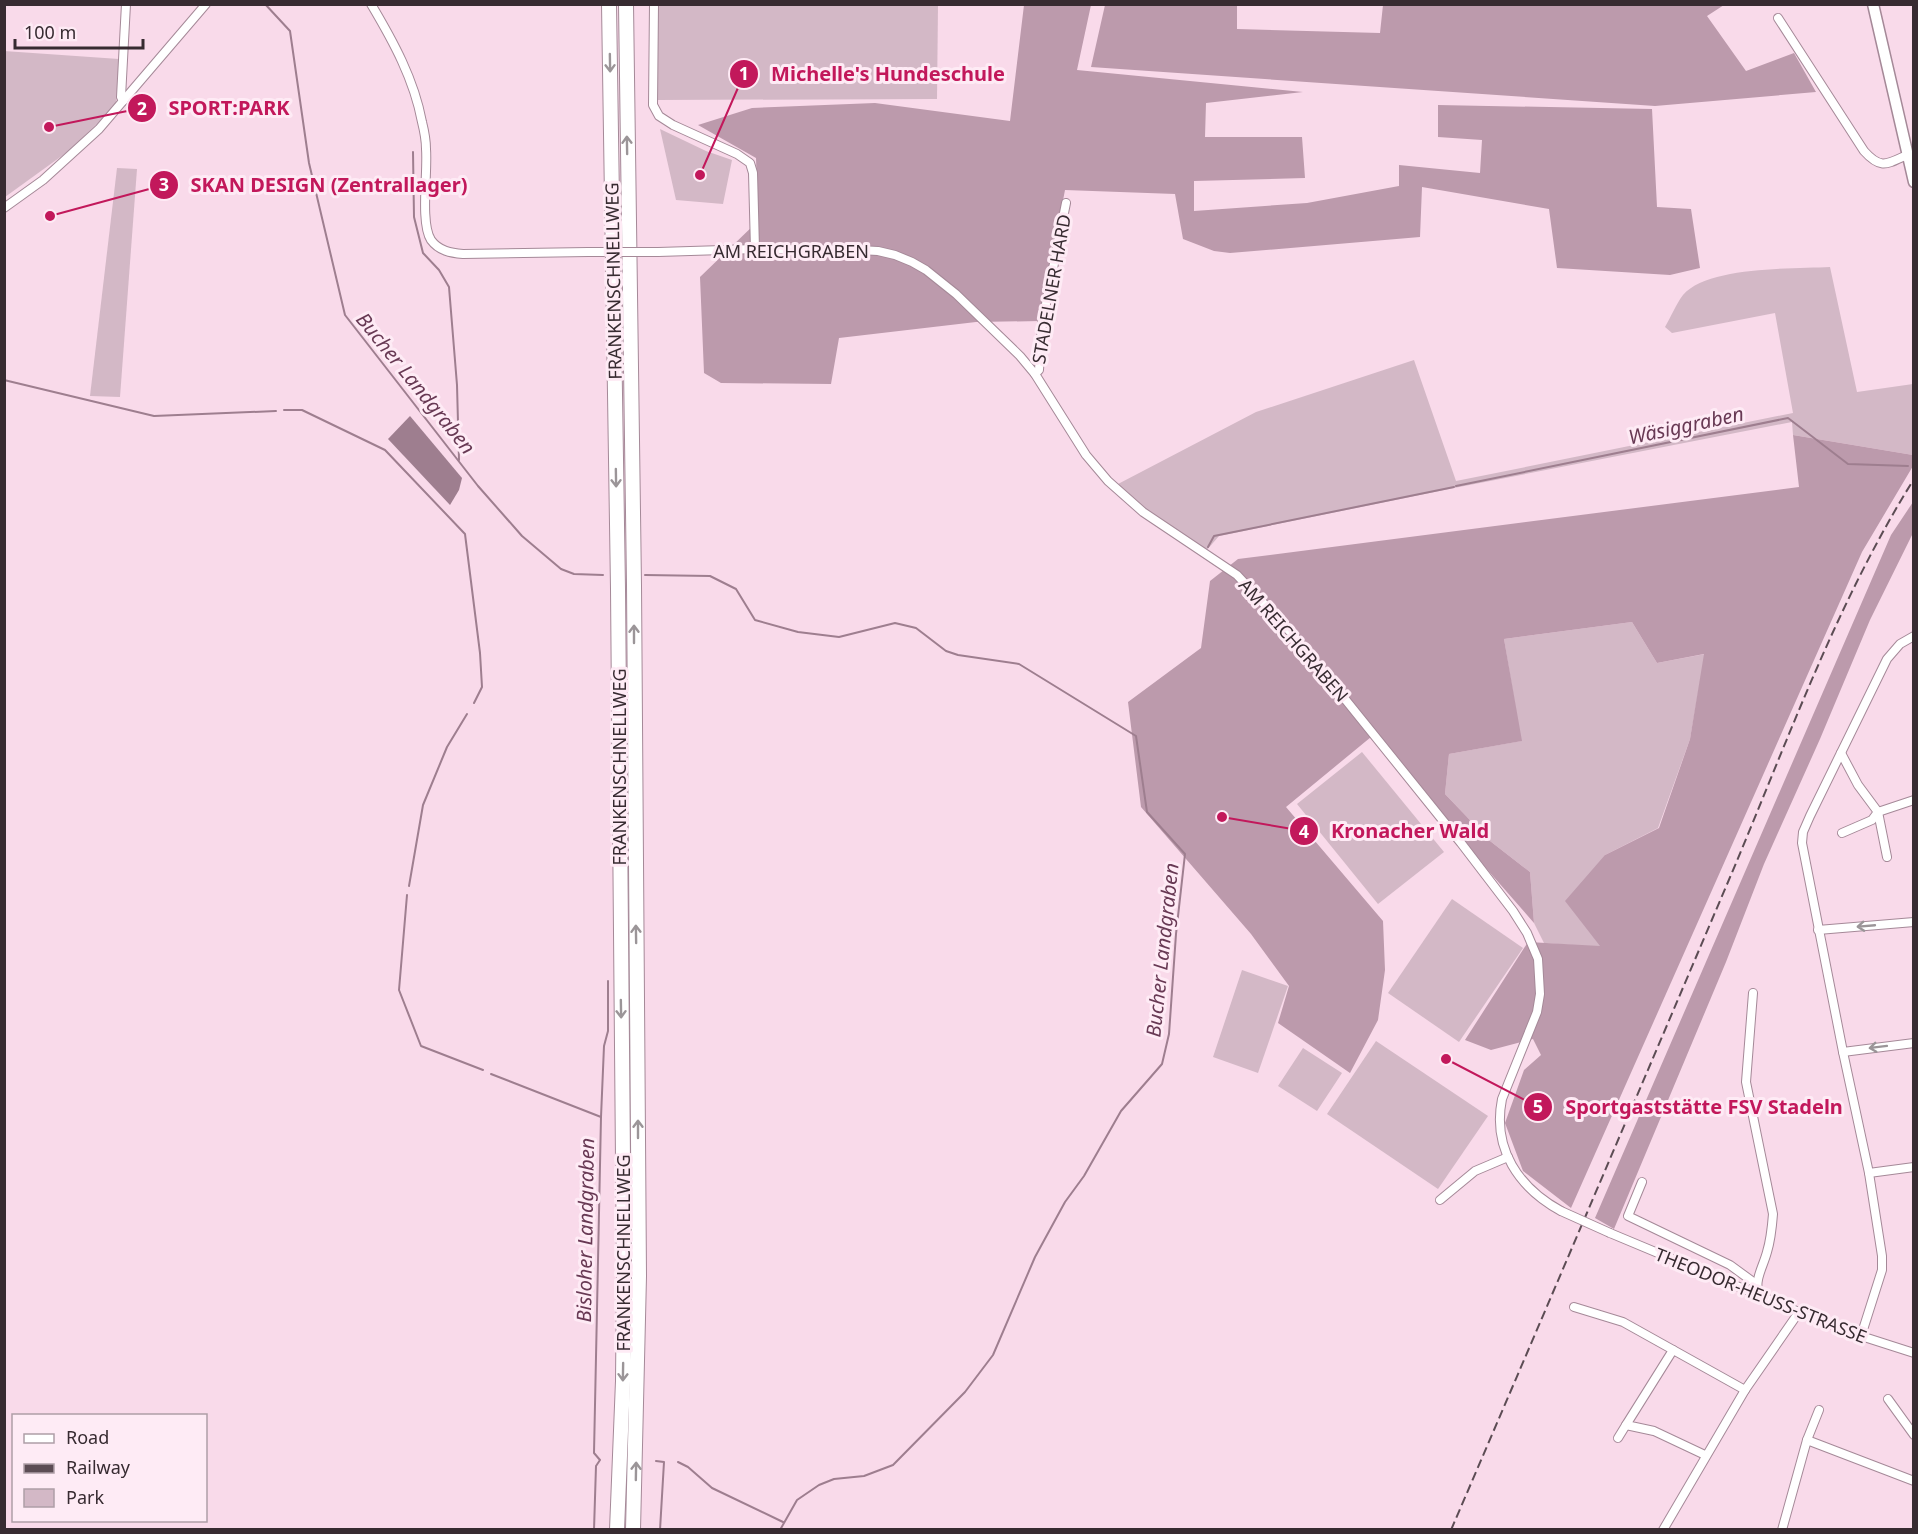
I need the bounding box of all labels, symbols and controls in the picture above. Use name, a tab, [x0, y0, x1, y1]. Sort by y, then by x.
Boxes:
scale bar	[15, 12, 142, 50]
text: 100 m	[24, 20, 76, 44]
one-way arrow	[604, 52, 616, 72]
callout: Michelle's Hundeschule	[729, 55, 1016, 93]
text: Michelle's Hundeschule	[771, 60, 1005, 87]
text: 1	[739, 61, 749, 85]
callout: SPORT:PARK	[127, 89, 302, 127]
text: SPORT:PARK	[168, 94, 290, 121]
text: 2	[137, 96, 147, 120]
one-way arrow	[621, 135, 633, 155]
callout: SKAN DESIGN (Zentrallager)	[149, 166, 480, 204]
text: SKAN DESIGN (Zentrallager)	[191, 171, 467, 198]
text: 3	[159, 172, 169, 196]
street label: FRANKENSCHNELLWEG	[599, 182, 627, 380]
street label: STADELNER HARD	[1026, 212, 1076, 366]
street label: AM REICHGRABEN	[713, 239, 869, 263]
water label: Bucher Landgraben	[350, 306, 482, 460]
water label: Wäsiggraben	[1626, 400, 1746, 450]
one-way arrow	[611, 468, 622, 488]
street label: AM REICHGRABEN	[1234, 573, 1354, 707]
one-way arrow	[628, 625, 640, 645]
street label: FRANKENSCHNELLWEG	[607, 668, 631, 866]
callout: Kronacher Wald	[1289, 812, 1501, 850]
text: Kronacher Wald	[1331, 817, 1489, 844]
text: 4	[1299, 819, 1309, 843]
water label: Bucher Landgraben	[1139, 862, 1185, 1038]
one-way arrow	[1856, 921, 1876, 932]
one-way arrow	[630, 925, 642, 945]
one-way arrow	[615, 999, 627, 1019]
one-way arrow	[1869, 1042, 1889, 1053]
callout: Sportgaststätte FSV Stadeln	[1523, 1088, 1855, 1126]
text: Sportgaststätte FSV Stadeln	[1565, 1093, 1843, 1120]
text: 5	[1533, 1094, 1543, 1118]
one-way arrow	[632, 1120, 644, 1140]
water label: Bisloher Landgraben	[570, 1137, 600, 1323]
street label: FRANKENSCHNELLWEG	[611, 1154, 635, 1352]
street label: THEODOR-HEUSS-STRASSE	[1652, 1242, 1870, 1348]
one-way arrow	[617, 1362, 629, 1382]
legend	[12, 1414, 207, 1522]
text: Road	[66, 1425, 109, 1449]
text: Railway	[66, 1455, 131, 1479]
one-way arrow	[630, 1462, 641, 1482]
text: Park	[66, 1485, 104, 1509]

